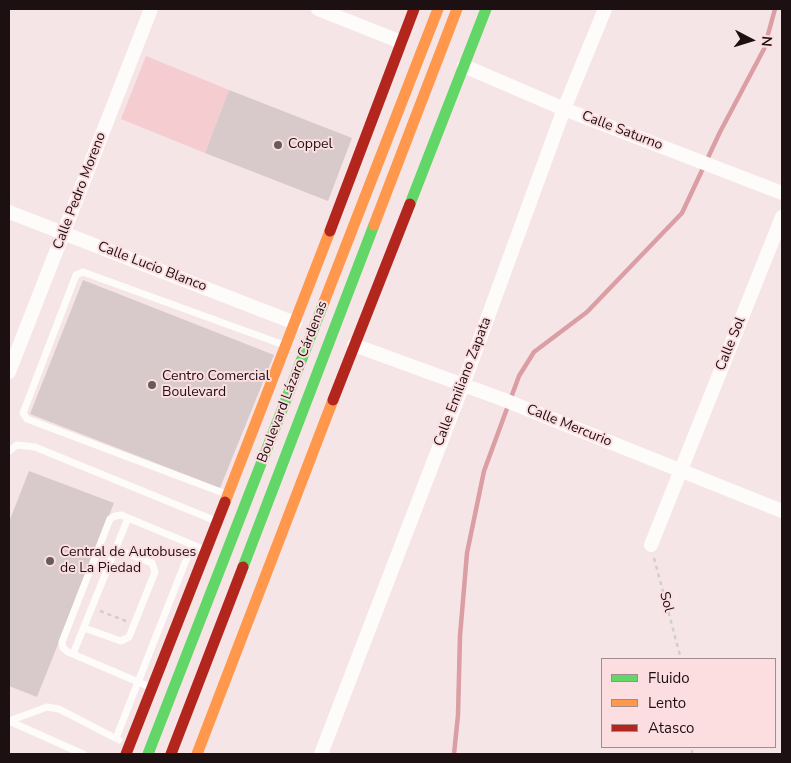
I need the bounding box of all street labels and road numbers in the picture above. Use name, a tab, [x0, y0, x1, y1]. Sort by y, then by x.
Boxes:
street label: Calle Saturno	[579, 108, 665, 154]
street label: Calle Pedro Moreno	[50, 130, 110, 252]
street label: Calle Lucio Blanco	[95, 238, 209, 296]
street label: Boulevard Lázaro Cárdenas	[254, 299, 332, 465]
street label: Calle Emiliano Zapata	[431, 315, 495, 449]
street label: Calle Sol	[713, 315, 749, 373]
street label: Calle Mercurio	[524, 401, 614, 451]
street label: Sol	[655, 590, 677, 614]

